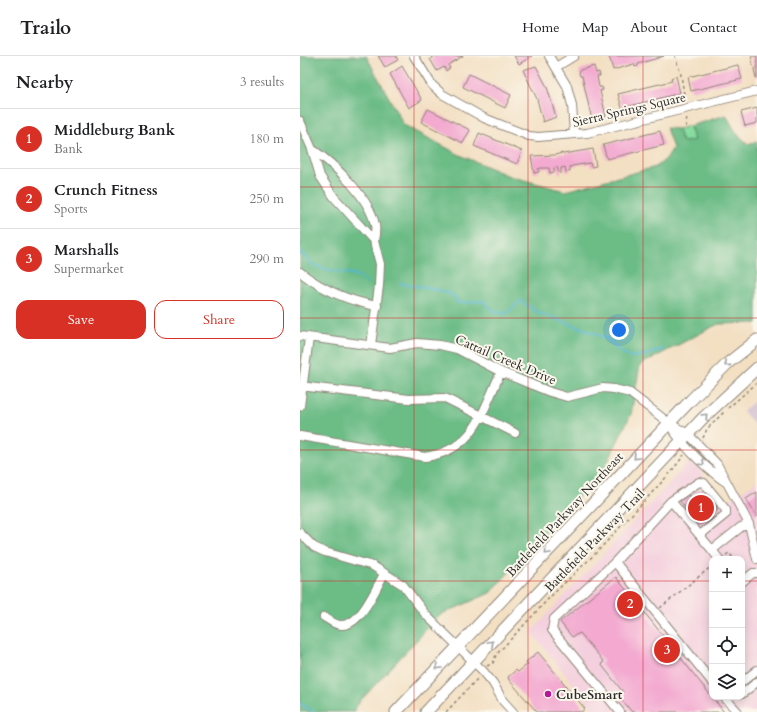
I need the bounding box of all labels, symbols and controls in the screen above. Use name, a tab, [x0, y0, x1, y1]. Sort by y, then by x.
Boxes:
text: Trailo	[20, 15, 71, 41]
text: Home	[522, 18, 560, 37]
text: Map	[582, 18, 608, 37]
text: About	[630, 18, 667, 37]
text: Contact	[689, 18, 737, 37]
text: Nearby	[16, 71, 73, 94]
text: 3 results	[240, 73, 284, 91]
street label: Sierra Springs Square	[571, 88, 688, 132]
text: Middleburg Bank	[54, 120, 175, 140]
text: 1	[26, 130, 32, 148]
text: 180 m	[250, 130, 284, 148]
text: Bank	[54, 140, 83, 158]
text: Crunch Fitness	[54, 180, 158, 200]
text: 2	[26, 190, 32, 208]
text: 250 m	[250, 190, 284, 208]
text: Sports	[54, 200, 88, 218]
text: Marshalls	[54, 240, 119, 260]
text: 3	[26, 250, 32, 268]
text: 290 m	[250, 250, 284, 268]
text: Supermarket	[54, 260, 124, 278]
button: Save	[16, 300, 146, 339]
button: Share	[154, 300, 284, 339]
your location	[609, 320, 629, 340]
street label: Cattail Creek Drive	[452, 330, 559, 389]
one-way arrow	[724, 360, 732, 367]
one-way arrow	[700, 413, 708, 421]
street label: Battlefield Parkway Northeast	[502, 448, 627, 581]
one-way arrow	[633, 452, 641, 460]
one-way arrow	[697, 459, 705, 466]
street label: Battlefield Parkway Trail	[541, 485, 649, 596]
pin: 1	[688, 493, 714, 523]
one-way arrow	[544, 547, 552, 555]
map controls	[709, 556, 745, 700]
button: +	[709, 556, 745, 592]
pin: 2	[617, 589, 643, 619]
button: −	[709, 592, 745, 628]
button: locate	[709, 628, 745, 664]
pin: 3	[654, 635, 680, 665]
one-way arrow	[486, 640, 494, 648]
one-way arrow	[436, 662, 443, 670]
button: layers	[709, 664, 745, 700]
place label: CubeSmart	[556, 686, 623, 704]
marker: CubeSmart	[543, 689, 553, 699]

